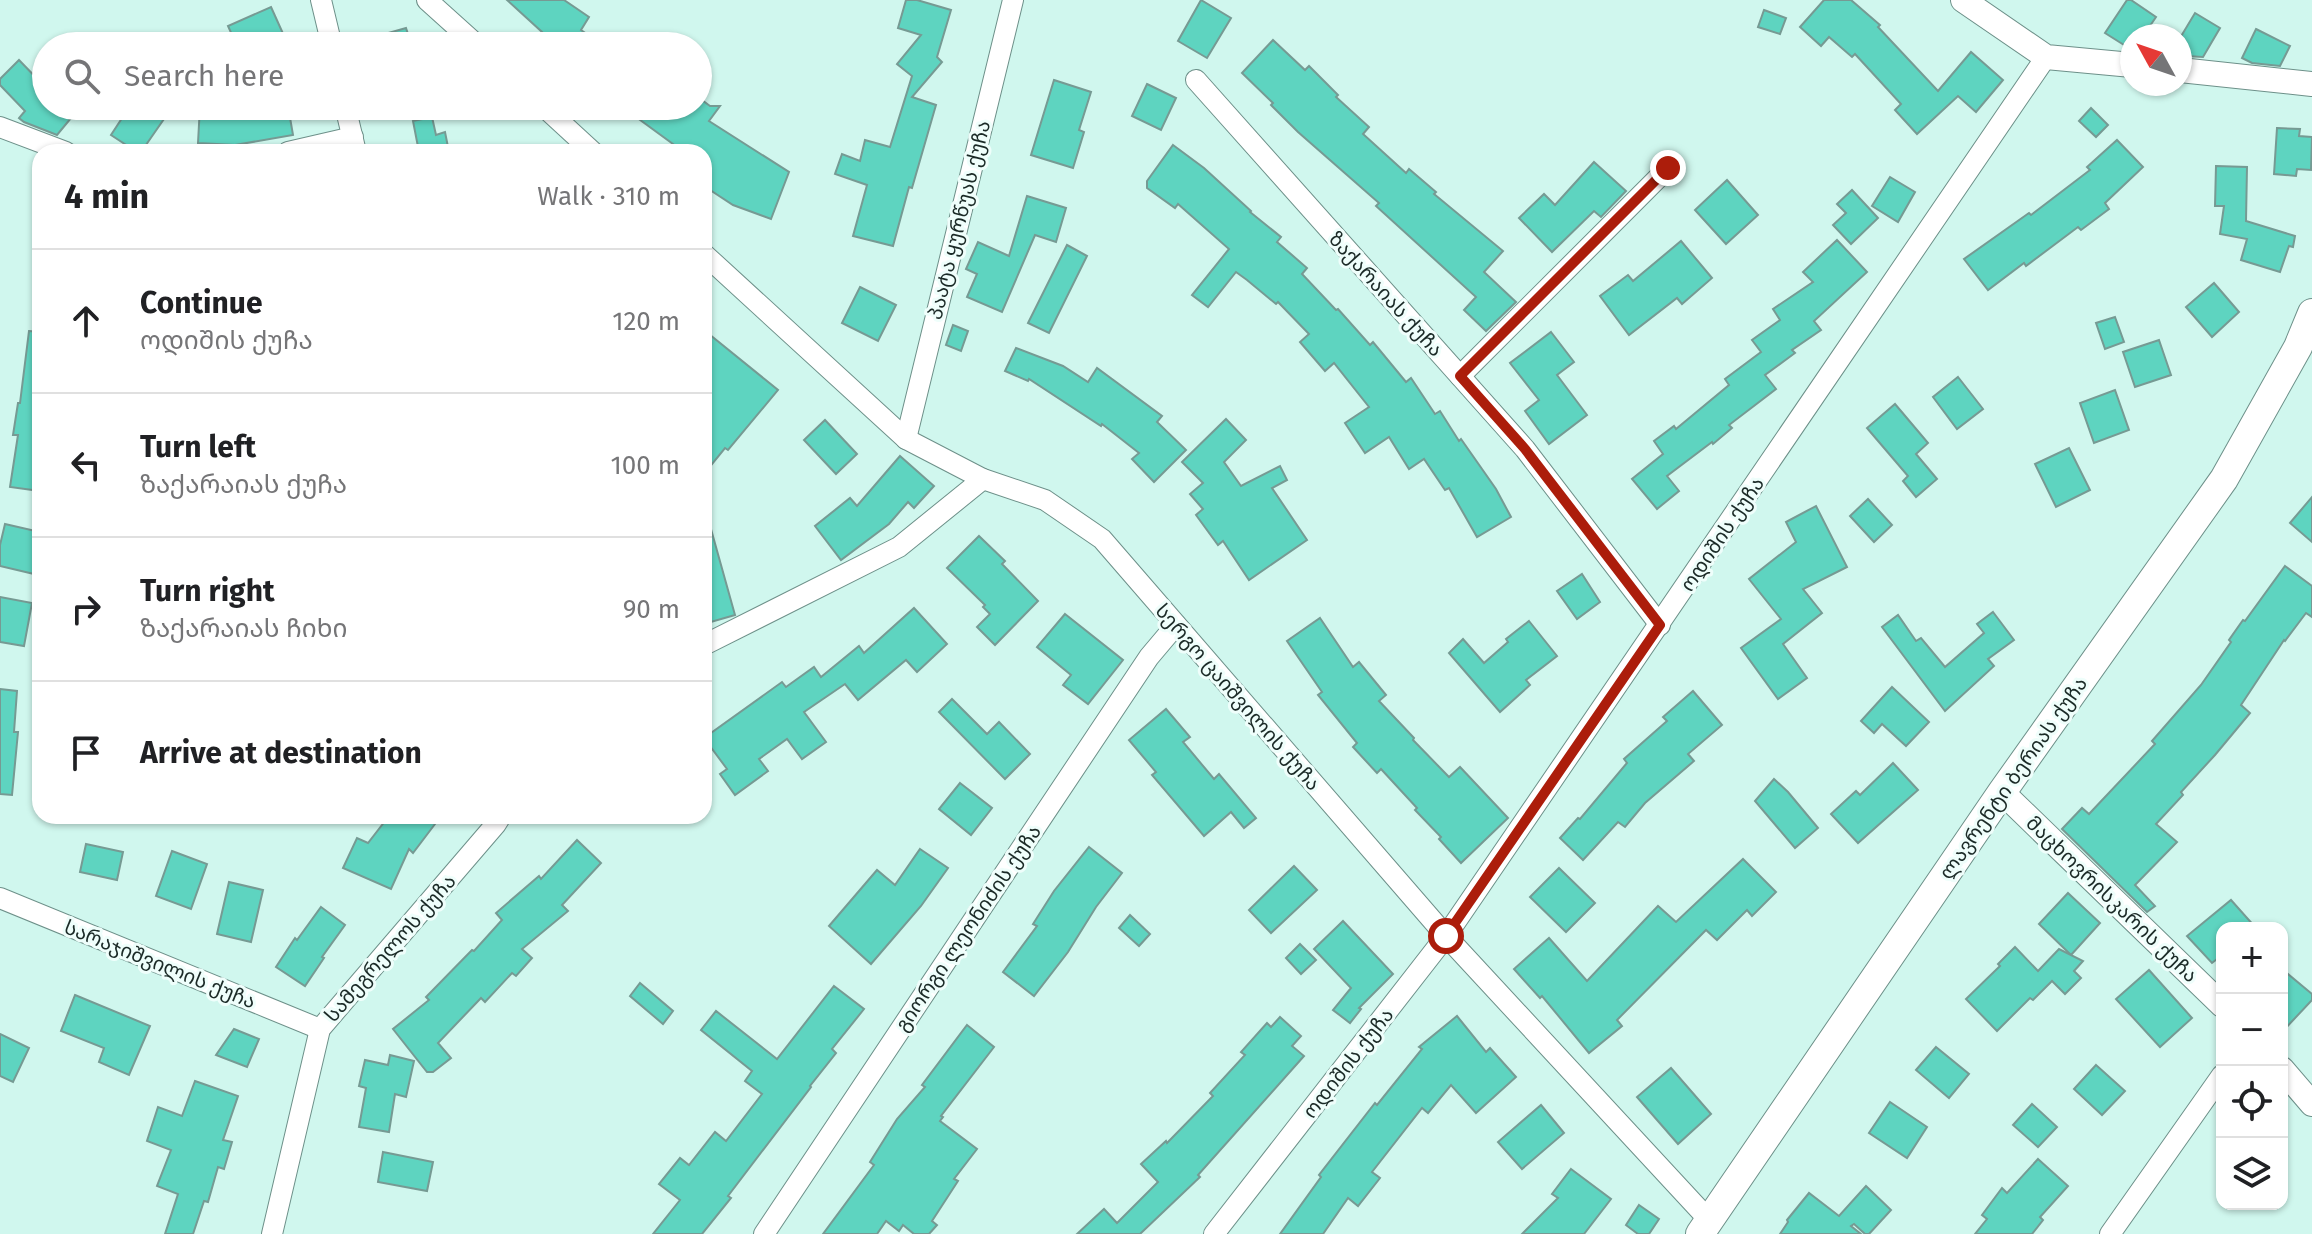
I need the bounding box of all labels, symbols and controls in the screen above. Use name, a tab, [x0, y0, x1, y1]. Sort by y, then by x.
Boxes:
north arrow	[2120, 24, 2192, 96]
search box	[32, 32, 712, 120]
icon: search	[60, 54, 104, 98]
text: Search here	[124, 58, 284, 94]
street label: პაატა ყურწუას ქუჩა	[923, 118, 995, 322]
route end	[1650, 150, 1686, 186]
text: 4 min	[64, 176, 149, 217]
text: Walk · 310 m	[537, 181, 680, 212]
street label: ზაქარაიას ქუჩა	[1324, 227, 1448, 361]
text: Continue	[140, 285, 263, 321]
icon: ahead	[64, 299, 108, 343]
text: 120 m	[612, 306, 680, 337]
text: ოდიშის ქუჩა	[140, 325, 313, 356]
text: Turn left	[140, 429, 256, 465]
icon: left	[64, 443, 108, 487]
text: 100 m	[611, 450, 680, 481]
text: ზაქარაიას ქუჩა	[140, 469, 347, 500]
street label: ოდიშის ქუჩა	[1675, 472, 1770, 596]
text: Turn right	[140, 573, 275, 609]
icon: right	[64, 587, 108, 631]
text: 90 m	[623, 594, 680, 625]
street label: სერგო ცაიშვილის ქუჩა	[1150, 599, 1326, 796]
text: ზაქარაიას ჩიხი	[140, 613, 347, 644]
street label: ლავრენტი ბერიას ქუჩა	[1934, 672, 2093, 884]
icon: arrive	[64, 731, 108, 775]
text: Arrive at destination	[140, 735, 422, 771]
street label: მაცხოვრისკარის ქუჩა	[2021, 811, 2203, 987]
street label: გიორგი ლეონიძის ქუჩა	[890, 820, 1047, 1036]
street label: სამეგრელოს ქუჩა	[319, 869, 461, 1027]
street label: სარაჯიშვილის ქუჩა	[60, 915, 259, 1014]
route start	[1428, 918, 1464, 954]
map controls	[2216, 922, 2288, 1210]
button: +	[2216, 922, 2288, 994]
button: −	[2216, 994, 2288, 1066]
street label: ოდიშის ქუჩა	[1298, 1003, 1399, 1123]
button: locate	[2216, 1066, 2288, 1138]
button: layers	[2216, 1138, 2288, 1210]

